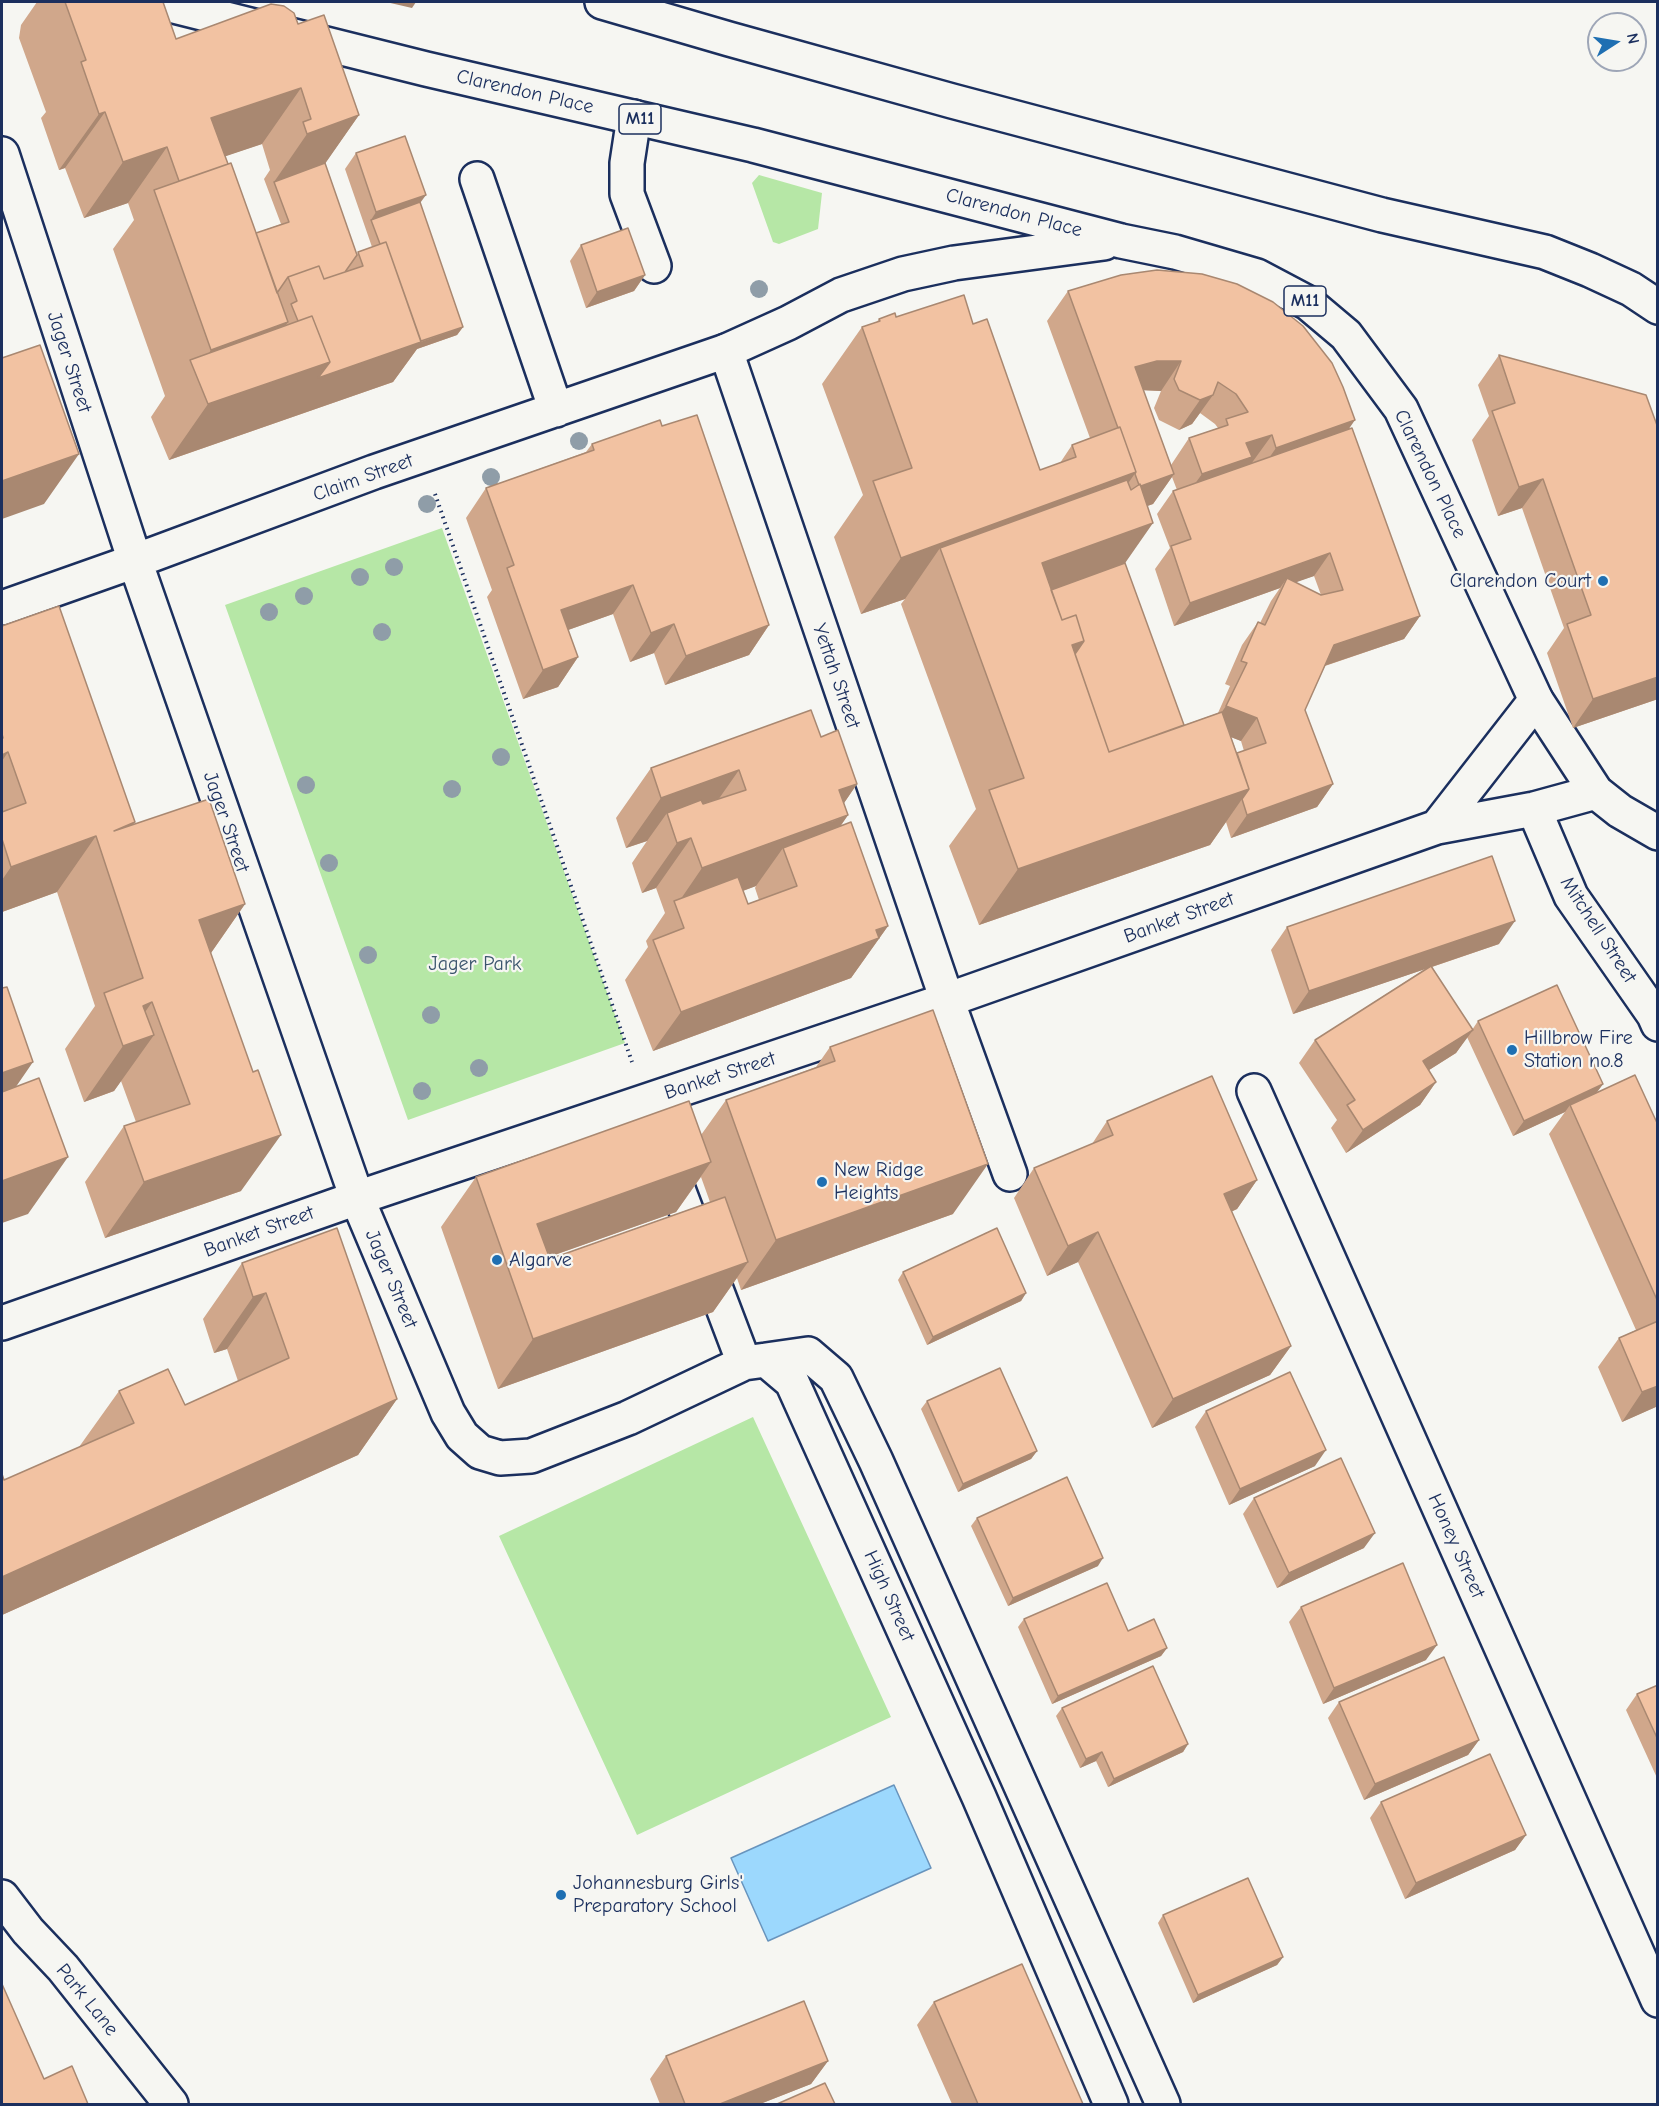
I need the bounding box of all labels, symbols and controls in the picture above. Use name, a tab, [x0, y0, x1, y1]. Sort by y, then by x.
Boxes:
north arrow	[1587, 12, 1647, 72]
text: N	[1623, 32, 1643, 46]
street label: Clarendon Place	[454, 65, 596, 119]
road number: M11	[619, 104, 661, 134]
street label: Clarendon Place	[943, 183, 1085, 243]
road number: M11	[1284, 286, 1326, 316]
street label: Jager Street	[41, 308, 97, 416]
street label: Clarendon Place	[1389, 406, 1471, 542]
street label: Claim Street	[310, 449, 416, 507]
place label: Clarendon Court	[1450, 569, 1591, 593]
marker: Clarendon Court	[1596, 574, 1610, 588]
street label: Yettah Street	[807, 620, 865, 732]
street label: Jager Street	[198, 769, 254, 875]
street label: Mitchell Street	[1555, 872, 1641, 988]
street label: Banket Street	[1121, 887, 1237, 949]
park label: Jager Park	[429, 952, 521, 976]
place label: Hillbrow Fire Station no.8	[1524, 1026, 1633, 1073]
marker: Hillbrow Fire Station no.8	[1505, 1043, 1519, 1057]
street label: Banket Street	[661, 1047, 779, 1105]
place label: New Ridge Heights	[834, 1158, 923, 1205]
marker: New Ridge Heights	[815, 1175, 829, 1189]
street label: Banket Street	[201, 1201, 317, 1263]
street label: Jager Street	[359, 1226, 423, 1332]
place label: Algarve	[509, 1248, 572, 1272]
marker: Algarve	[490, 1253, 504, 1267]
street label: Honey Street	[1422, 1490, 1490, 1602]
street label: High Street	[858, 1547, 920, 1645]
place label: Johannesburg Girls' Preparatory School	[573, 1871, 743, 1918]
marker: Johannesburg Girls' Preparatory School	[554, 1888, 568, 1902]
street label: Park Lane	[51, 1959, 123, 2041]

